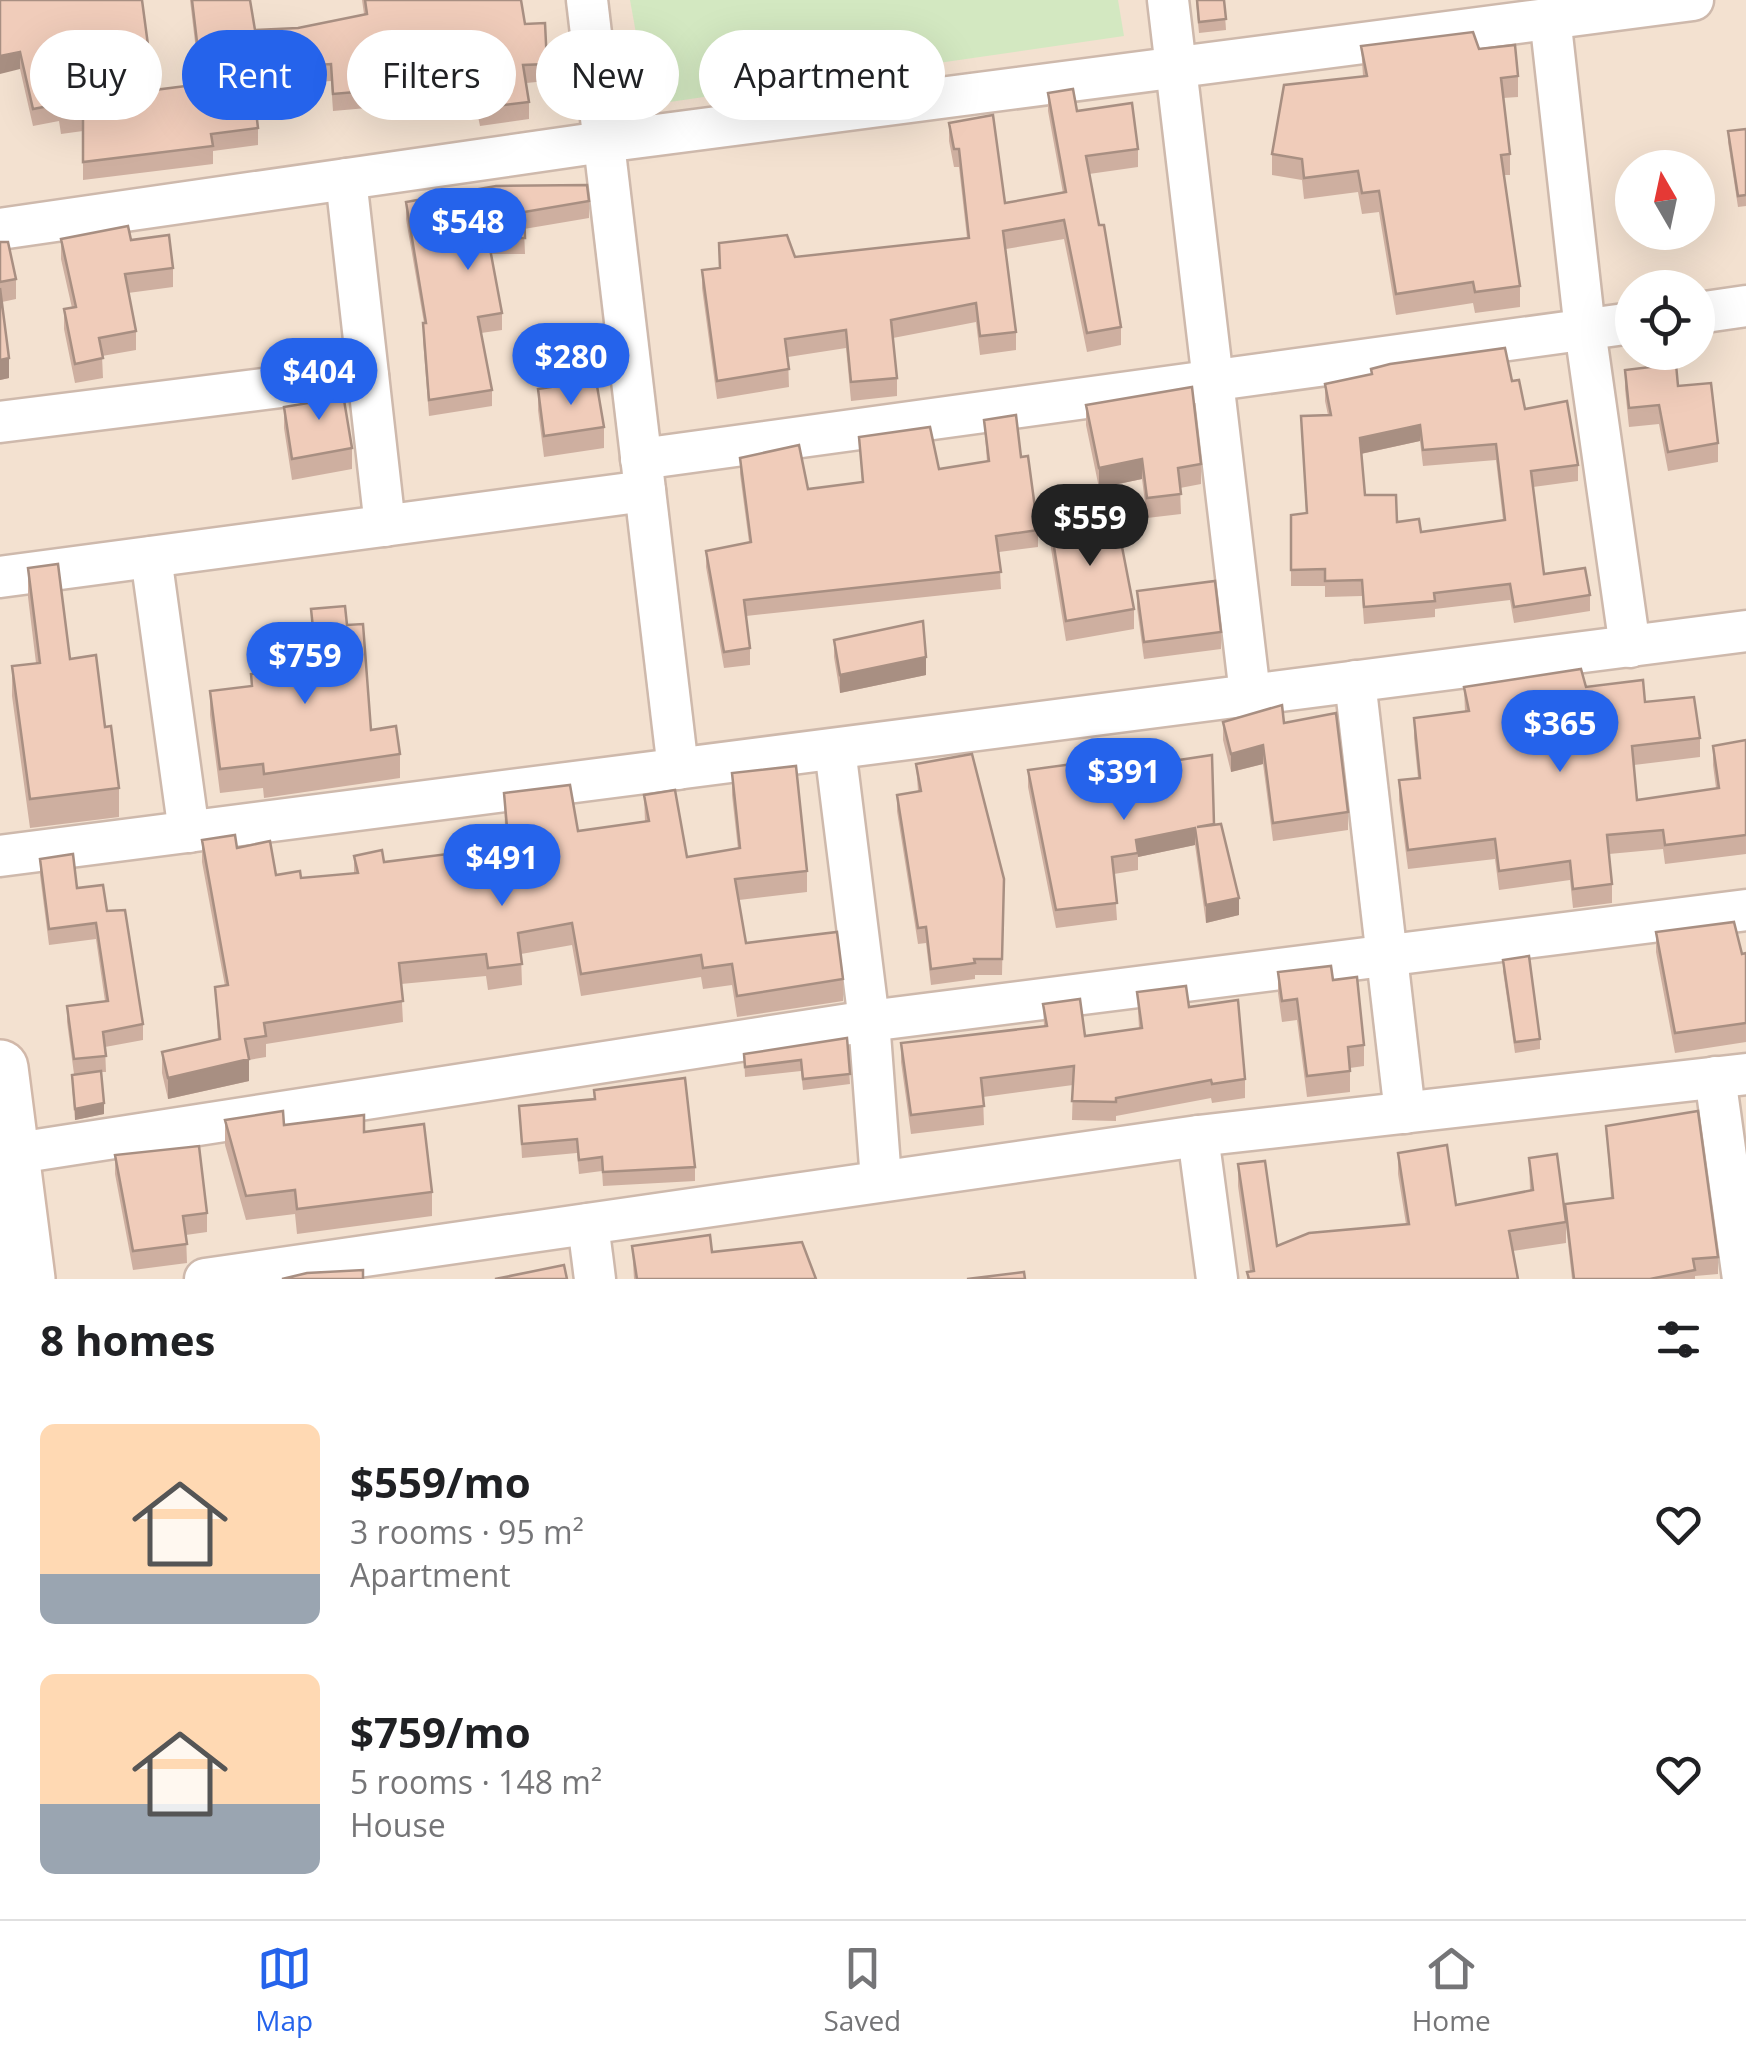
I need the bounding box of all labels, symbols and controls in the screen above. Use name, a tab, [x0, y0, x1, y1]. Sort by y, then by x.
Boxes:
chip: Buy	[30, 30, 162, 120]
chip: Rent	[182, 30, 327, 120]
chip: Filters	[347, 30, 516, 120]
chip: New	[536, 30, 679, 120]
chip: Apartment	[699, 30, 945, 120]
north arrow	[1615, 150, 1715, 250]
map controls	[1615, 150, 1715, 370]
pin: $548	[409, 188, 527, 273]
text: $548	[431, 199, 505, 242]
button: locate	[1615, 270, 1715, 370]
pin: $280	[512, 323, 630, 408]
text: $280	[534, 334, 608, 377]
pin: $404	[260, 338, 378, 423]
text: $404	[282, 349, 356, 392]
pin: $559	[1031, 484, 1149, 569]
text: $559	[1053, 495, 1127, 538]
pin: $759	[246, 622, 364, 707]
text: $759	[268, 633, 342, 676]
pin: $365	[1501, 690, 1619, 775]
text: $365	[1523, 701, 1597, 744]
pin: $391	[1065, 738, 1183, 823]
text: $391	[1087, 749, 1161, 792]
pin: $491	[443, 824, 561, 909]
text: $491	[465, 835, 539, 878]
text: 8 homes	[40, 1311, 215, 1368]
icon: filters	[1651, 1312, 1706, 1367]
text: $559/mo	[350, 1453, 531, 1510]
icon: home	[120, 1464, 240, 1584]
icon: heart	[1651, 1497, 1706, 1552]
text: 3 rooms · 95 m²	[350, 1510, 584, 1553]
text: Apartment	[350, 1553, 511, 1596]
text: $759/mo	[350, 1703, 531, 1760]
icon: home	[120, 1714, 240, 1834]
icon: heart	[1651, 1747, 1706, 1802]
text: 5 rooms · 148 m²	[350, 1760, 602, 1803]
text: House	[350, 1803, 446, 1846]
tab: Map	[255, 1941, 313, 2039]
tab: Saved	[823, 1941, 901, 2039]
tab: Home	[1412, 1941, 1491, 2039]

